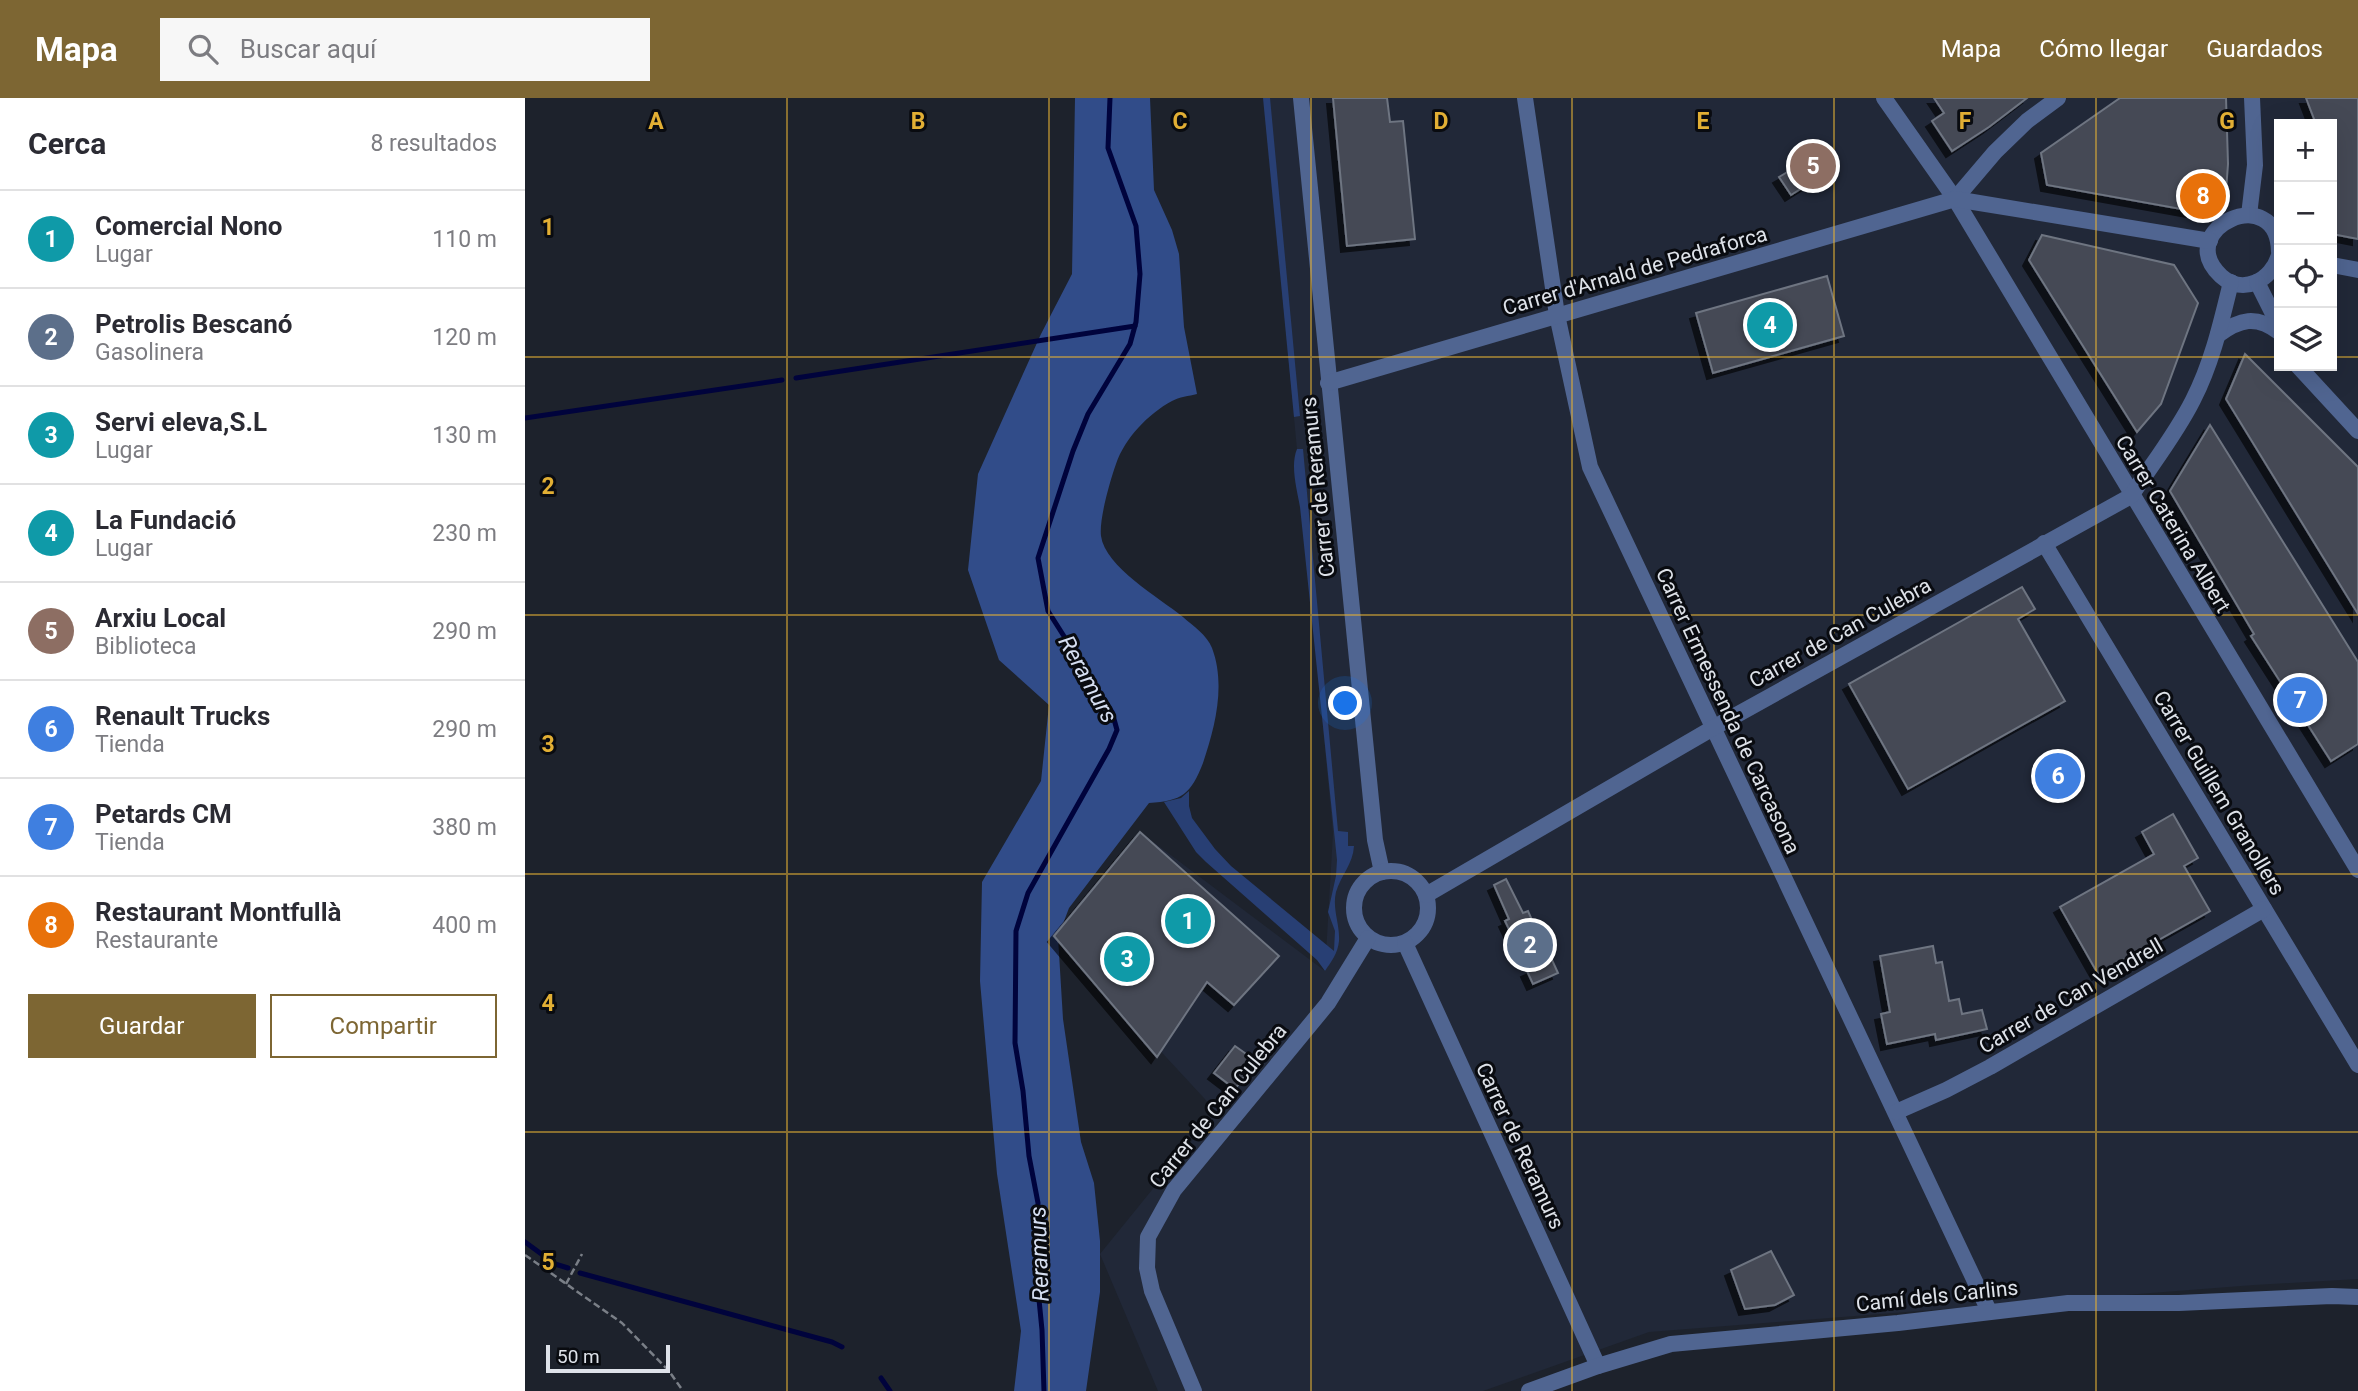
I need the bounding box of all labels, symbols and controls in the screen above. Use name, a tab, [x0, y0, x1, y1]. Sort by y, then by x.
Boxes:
search box	[160, 18, 650, 81]
text: Mapa	[35, 30, 118, 69]
icon: search	[184, 30, 222, 68]
text: Buscar aquí	[240, 34, 376, 64]
text: Mapa	[1941, 35, 2001, 63]
text: Cómo llegar	[2039, 35, 2168, 63]
text: Guardados	[2206, 35, 2323, 63]
text: A	[648, 108, 664, 135]
text: B	[911, 108, 925, 135]
text: C	[1172, 108, 1188, 135]
text: D	[1434, 108, 1448, 135]
text: E	[1697, 108, 1710, 135]
text: F	[1959, 108, 1972, 135]
text: G	[2219, 108, 2235, 135]
map controls	[2274, 119, 2337, 371]
button: +	[2274, 119, 2337, 182]
text: Cerca	[28, 126, 106, 161]
text: 8 resultados	[370, 130, 497, 157]
pin: 5	[1790, 140, 1836, 192]
pin: 8	[2180, 170, 2226, 222]
button: −	[2274, 182, 2337, 245]
text: Comercial Nono	[95, 211, 282, 241]
text: 1	[541, 214, 555, 241]
street label: Carrer d'Arnald de Pedraforca	[1500, 222, 1770, 320]
text: 1	[44, 226, 58, 253]
text: 110 m	[432, 226, 497, 253]
text: Lugar	[95, 241, 153, 268]
button: locate	[2274, 245, 2337, 308]
pin: 4	[1747, 299, 1793, 351]
button: layers	[2274, 308, 2337, 371]
text: Petrolis Bescanó	[95, 309, 293, 339]
text: 2	[44, 324, 58, 351]
text: 120 m	[432, 324, 497, 351]
text: Gasolinera	[95, 339, 204, 366]
street label: Carrer de Reramurs	[1297, 396, 1339, 578]
text: Servi eleva,S.L	[95, 407, 267, 437]
text: 3	[44, 422, 58, 449]
text: 130 m	[432, 422, 497, 449]
street label: Carrer Caterina Albert	[2111, 431, 2235, 617]
text: Lugar	[95, 437, 153, 464]
text: 2	[541, 473, 555, 500]
text: La Fundació	[95, 505, 236, 535]
text: 4	[44, 520, 58, 547]
text: 230 m	[432, 520, 497, 547]
text: Lugar	[95, 535, 153, 562]
street label: Carrer Ermessenda de Carcasona	[1651, 564, 1805, 858]
street label: Carrer de Can Culebra	[1745, 573, 1935, 693]
text: Arxiu Local	[95, 603, 226, 633]
text: 5	[44, 618, 58, 645]
text: 290 m	[432, 618, 497, 645]
water label: Reramurs	[1053, 631, 1123, 728]
text: Biblioteca	[95, 633, 196, 660]
pin: 7	[2277, 674, 2323, 726]
your location	[1328, 686, 1362, 720]
street label: Carrer Guillem Granollers	[2148, 687, 2290, 899]
text: Renault Trucks	[95, 701, 270, 731]
text: 6	[44, 716, 58, 743]
text: 290 m	[432, 716, 497, 743]
text: Tienda	[95, 731, 165, 758]
text: 3	[541, 731, 555, 758]
pin: 6	[2035, 750, 2081, 802]
text: Petards CM	[95, 799, 232, 829]
text: 7	[44, 814, 58, 841]
text: 380 m	[432, 814, 497, 841]
text: Tienda	[95, 829, 165, 856]
pin: 1	[1165, 895, 1211, 947]
text: Restaurant Montfullà	[95, 897, 342, 927]
text: 8	[44, 912, 58, 939]
text: 400 m	[432, 912, 497, 939]
pin: 2	[1507, 919, 1553, 971]
text: Restaurante	[95, 927, 218, 954]
pin: 3	[1104, 933, 1150, 985]
street label: Carrer de Can Vendrell	[1975, 933, 2167, 1059]
text: 4	[541, 990, 555, 1017]
button: Guardar	[28, 994, 256, 1058]
button: Compartir	[270, 994, 497, 1058]
street label: Carrer de Can Culebra	[1144, 1019, 1292, 1193]
street label: Carrer de Reramurs	[1471, 1059, 1569, 1233]
water label: Reramurs	[1024, 1206, 1055, 1302]
text: 5	[541, 1249, 555, 1276]
street label: Camí dels Carlins	[1855, 1276, 2019, 1316]
scale bar	[546, 1342, 670, 1374]
text: 50 m	[557, 1345, 600, 1368]

